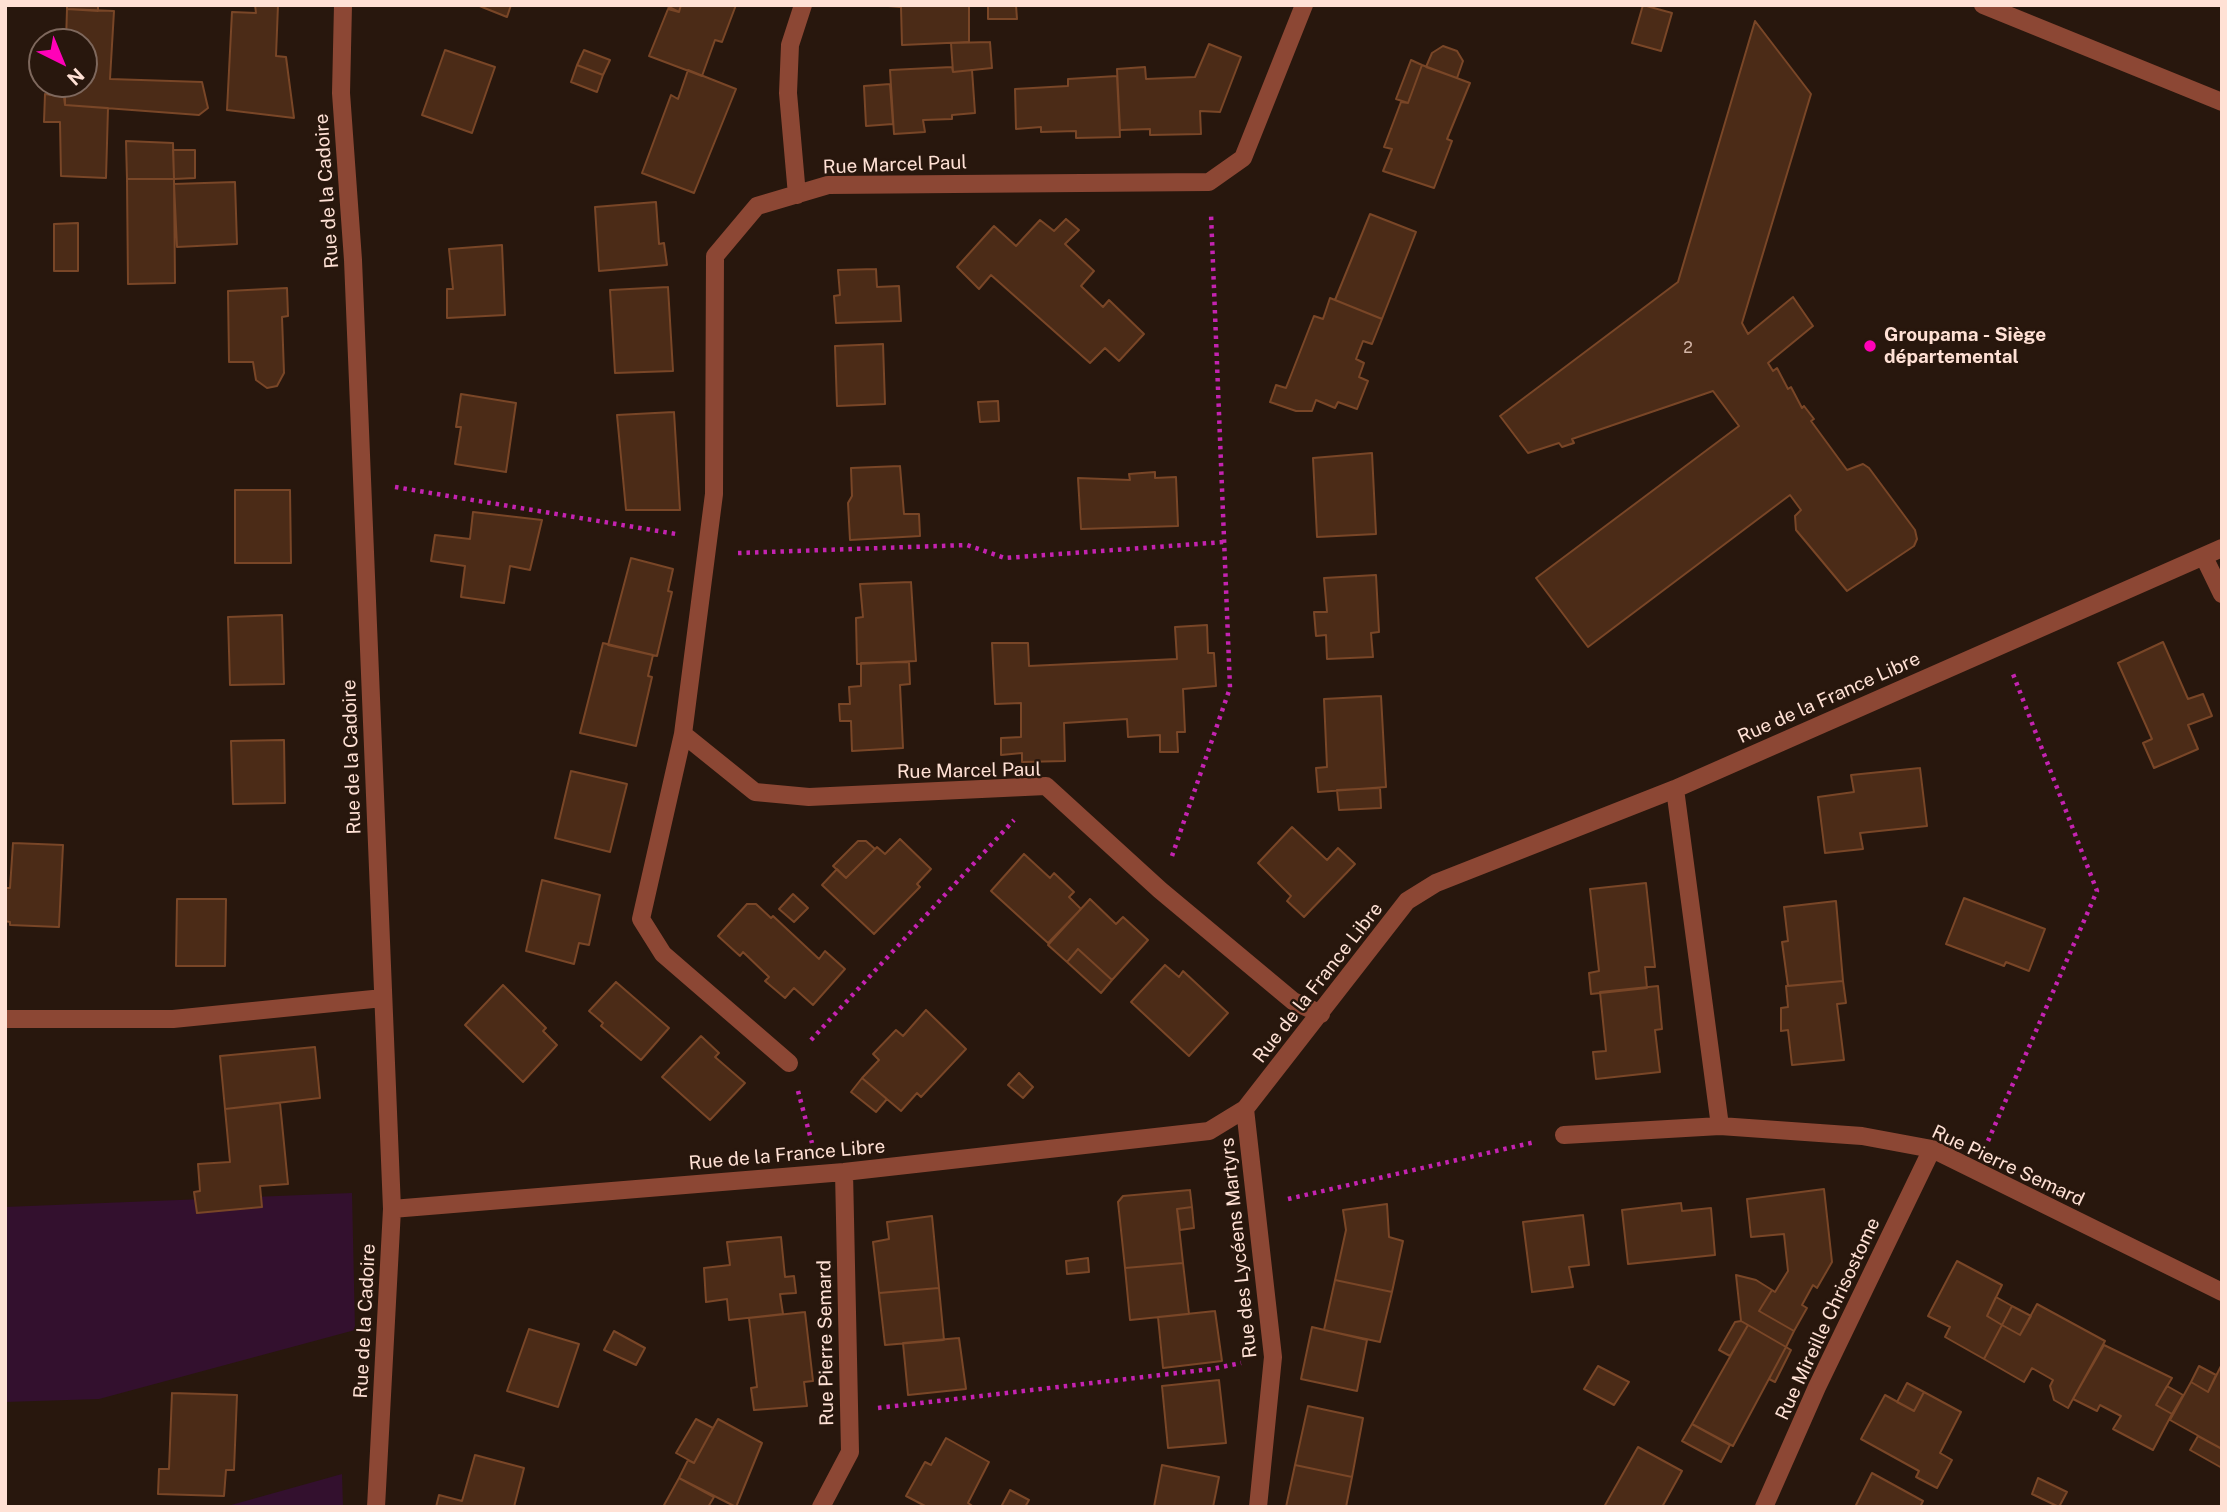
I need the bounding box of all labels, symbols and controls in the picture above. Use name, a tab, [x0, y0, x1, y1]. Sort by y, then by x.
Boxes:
north arrow	[28, 28, 98, 98]
text: N	[63, 64, 89, 90]
street label: Rue de la Cadoire	[310, 113, 344, 269]
street label: Rue Marcel Paul	[822, 151, 968, 179]
place label: Groupama - Siège départemental	[1884, 324, 2046, 368]
house number: 2	[1683, 338, 1693, 358]
marker: Groupama - Siège départemental	[1862, 338, 1878, 354]
street label: Rue de la France Libre	[1734, 647, 1924, 749]
street label: Rue de la Cadoire	[338, 679, 366, 835]
street label: Rue Marcel Paul	[897, 758, 1041, 784]
street label: Rue de la France Libre	[1248, 898, 1388, 1068]
street label: Rue Pierre Semard	[1928, 1121, 2088, 1211]
street label: Rue de la France Libre	[688, 1135, 886, 1175]
street label: Rue des Lycéens Martyrs	[1216, 1137, 1262, 1359]
street label: Rue Mireille Chrisostome	[1771, 1214, 1885, 1424]
street label: Rue de la Cadoire	[350, 1243, 380, 1399]
street label: Rue Pierre Semard	[813, 1260, 839, 1426]

